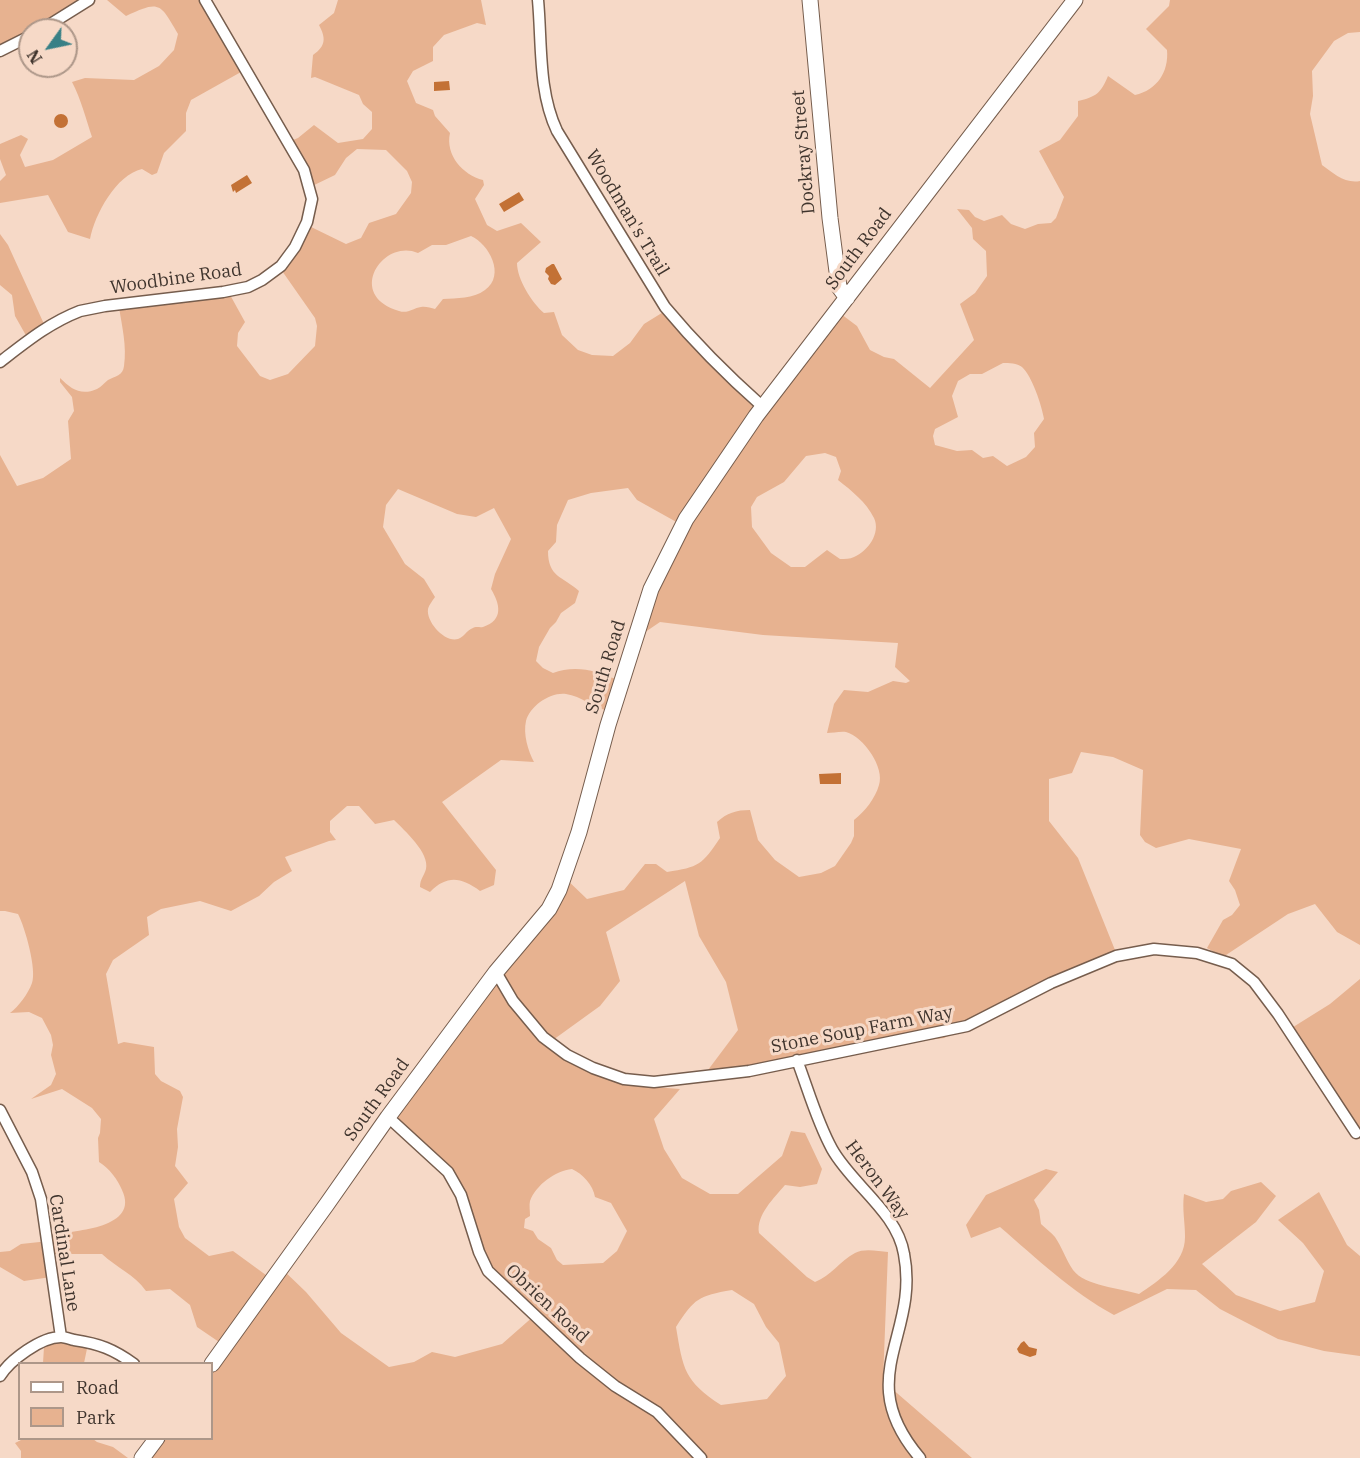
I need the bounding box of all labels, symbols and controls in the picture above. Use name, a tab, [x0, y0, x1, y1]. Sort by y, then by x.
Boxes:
north arrow	[18, 18, 78, 78]
text: N	[23, 46, 46, 67]
street label: Dockray Street	[788, 89, 820, 215]
street label: Woodman's Trail	[581, 146, 673, 280]
street label: South Road	[821, 204, 897, 294]
street label: Woodbine Road	[109, 259, 243, 299]
street label: South Road	[582, 618, 630, 716]
street label: Stone Soup Farm Way	[769, 1002, 955, 1058]
street label: South Road	[340, 1055, 414, 1145]
street label: Heron Way	[840, 1136, 914, 1224]
street label: Cardinal Lane	[44, 1193, 84, 1313]
street label: Obrien Road	[501, 1260, 593, 1348]
legend	[18, 1362, 213, 1440]
text: Road	[76, 1376, 119, 1399]
text: Park	[76, 1406, 115, 1429]

